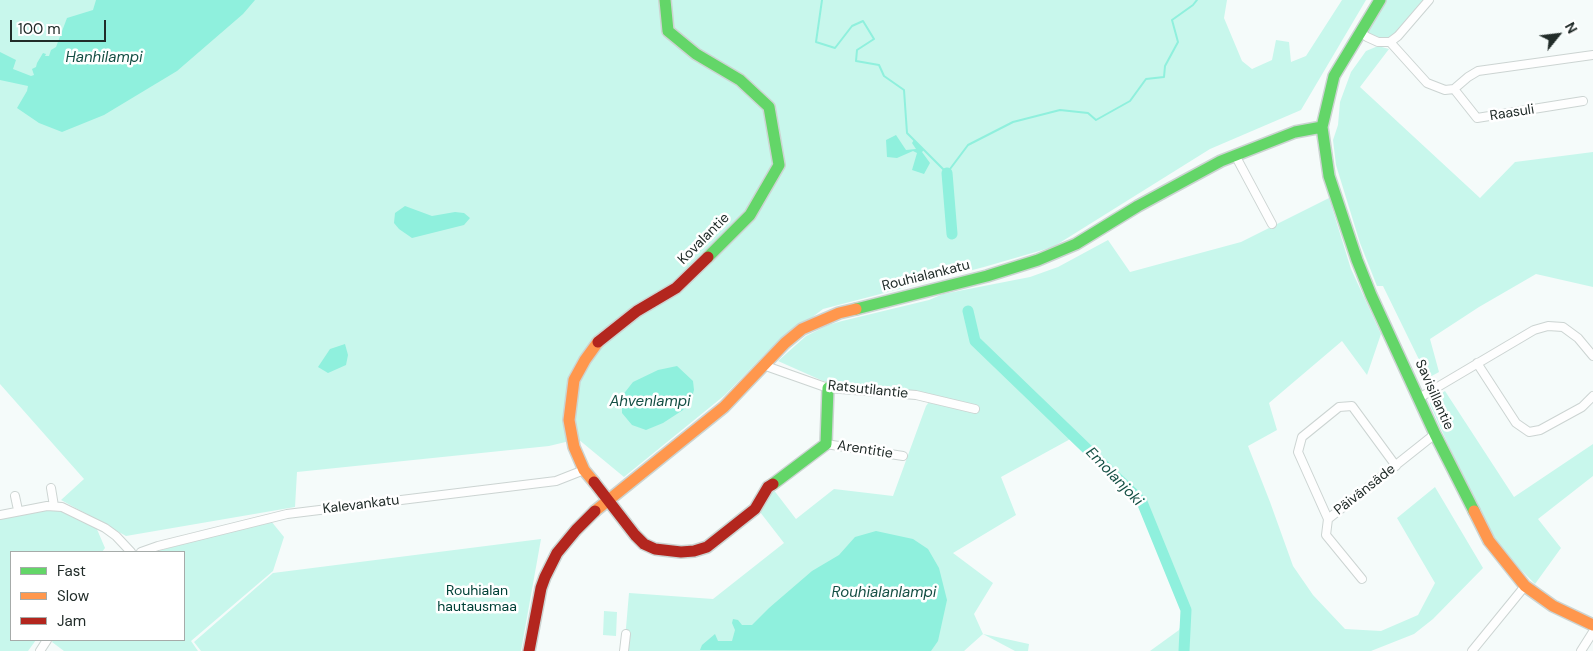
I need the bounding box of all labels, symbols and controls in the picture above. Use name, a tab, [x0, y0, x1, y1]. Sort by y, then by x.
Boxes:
scale bar	[12, 10, 109, 42]
north arrow	[1533, 10, 1583, 60]
text: 100 m	[18, 19, 61, 39]
text: N	[1561, 19, 1581, 37]
water label: Hanhilampi	[65, 49, 143, 67]
street label: Raasuli	[1489, 101, 1535, 125]
street label: Kovalantie	[675, 210, 733, 268]
street label: Rouhialankatu	[880, 257, 972, 295]
street label: Savisillantie	[1411, 357, 1457, 433]
street label: Ratsutilantie	[827, 377, 909, 403]
water label: Ahvenlampi	[609, 393, 691, 411]
street label: Arentitie	[836, 437, 894, 463]
water label: Emolanjoki	[1082, 444, 1146, 510]
street label: Päivänsäde	[1331, 461, 1399, 519]
street label: Kalevankatu	[322, 492, 400, 518]
legend	[10, 551, 185, 641]
text: Fast	[57, 561, 86, 581]
park label: Rouhialan hautausmaa	[437, 583, 517, 616]
water label: Rouhialanlampi	[832, 584, 936, 602]
text: Slow	[57, 586, 89, 606]
text: Jam	[57, 611, 86, 631]

